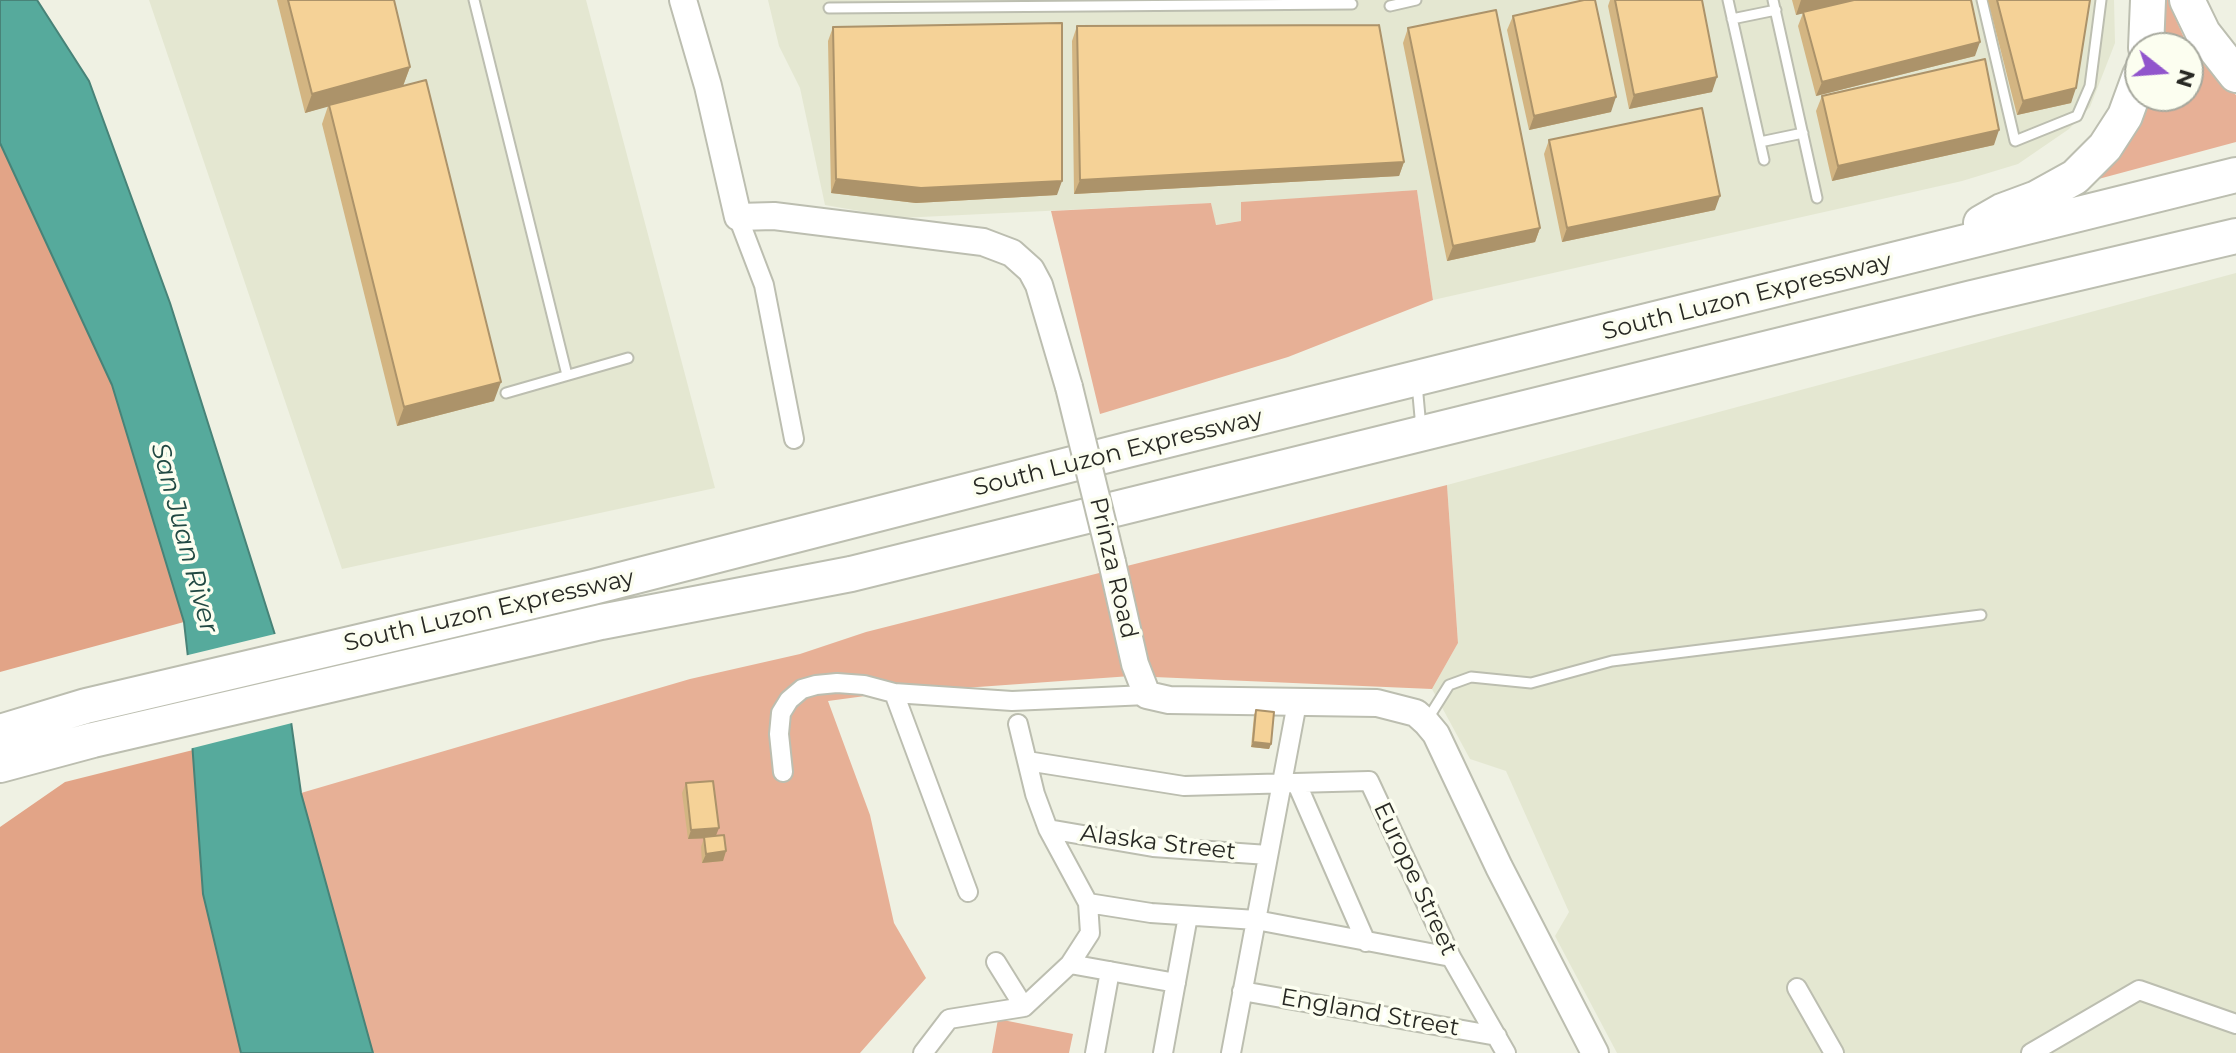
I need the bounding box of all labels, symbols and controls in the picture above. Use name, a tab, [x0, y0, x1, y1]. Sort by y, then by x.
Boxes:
north arrow	[2124, 32, 2204, 112]
text: N	[2170, 66, 2201, 91]
street label: South Luzon Expressway	[1599, 247, 1895, 347]
street label: South Luzon Expressway	[970, 403, 1266, 503]
water label: San Juan River	[144, 439, 224, 637]
street label: Prinza Road	[1083, 494, 1143, 642]
street label: South Luzon Expressway	[341, 564, 637, 658]
street label: Europe Street	[1367, 798, 1463, 960]
street label: Alaska Street	[1079, 819, 1237, 867]
street label: England Street	[1279, 983, 1461, 1043]

